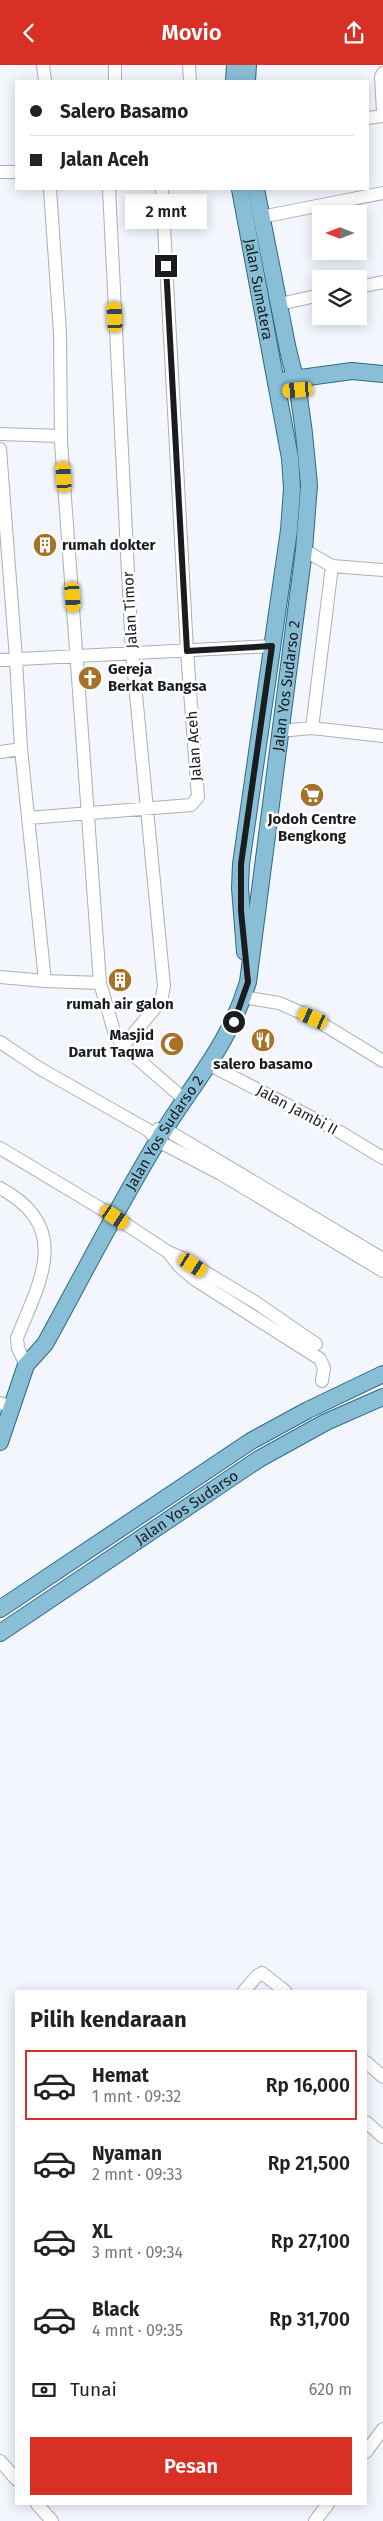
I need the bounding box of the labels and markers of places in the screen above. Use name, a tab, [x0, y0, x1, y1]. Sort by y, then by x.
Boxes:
building icon: rumah dokter	[32, 532, 58, 558]
place label: rumah dokter	[62, 536, 157, 554]
place label: Gereja Berkat Bangsa	[108, 660, 207, 695]
church icon: Gereja Berkat Bangsa	[77, 665, 103, 691]
supermarket icon: Jodoh Centre Bengkong	[299, 782, 325, 808]
place label: Jodoh Centre Bengkong	[267, 810, 356, 845]
building icon: rumah air galon	[107, 967, 133, 993]
place label: rumah air galon	[66, 995, 174, 1013]
place label: Masjid Darut Taqwa	[68, 1026, 154, 1061]
restaurant icon: salero basamo	[250, 1027, 276, 1053]
mosque icon: Masjid Darut Taqwa	[159, 1031, 185, 1057]
place label: salero basamo	[213, 1055, 313, 1073]

